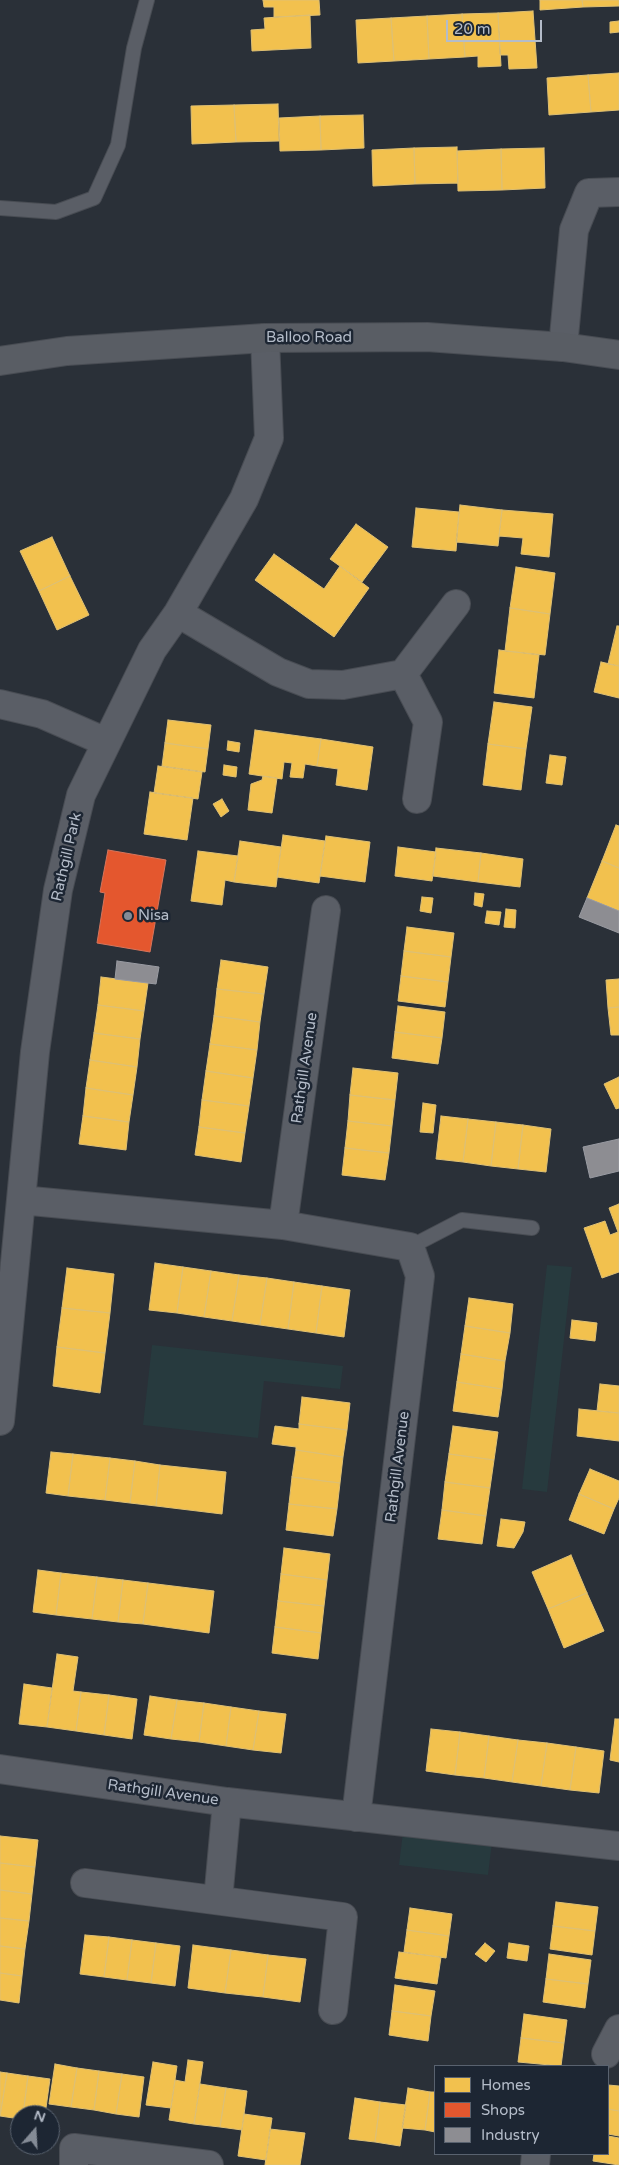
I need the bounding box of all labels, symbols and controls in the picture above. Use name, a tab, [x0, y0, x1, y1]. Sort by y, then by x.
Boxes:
scale bar	[449, 10, 545, 42]
text: 20 m	[454, 20, 491, 38]
street label: Balloo Road	[266, 329, 352, 347]
street label: Rathgill Park	[48, 811, 86, 903]
place label: Nisa	[138, 907, 169, 925]
marker: Nisa	[122, 910, 134, 922]
street label: Rathgill Avenue	[288, 1011, 322, 1125]
street label: Rathgill Avenue	[382, 1410, 414, 1524]
street label: Rathgill Avenue	[106, 1776, 220, 1810]
legend	[434, 2065, 609, 2155]
text: Homes	[481, 2076, 531, 2094]
text: Shops	[481, 2101, 525, 2119]
north arrow	[10, 2105, 60, 2155]
text: N	[32, 2106, 48, 2126]
text: Industry	[481, 2126, 540, 2144]

